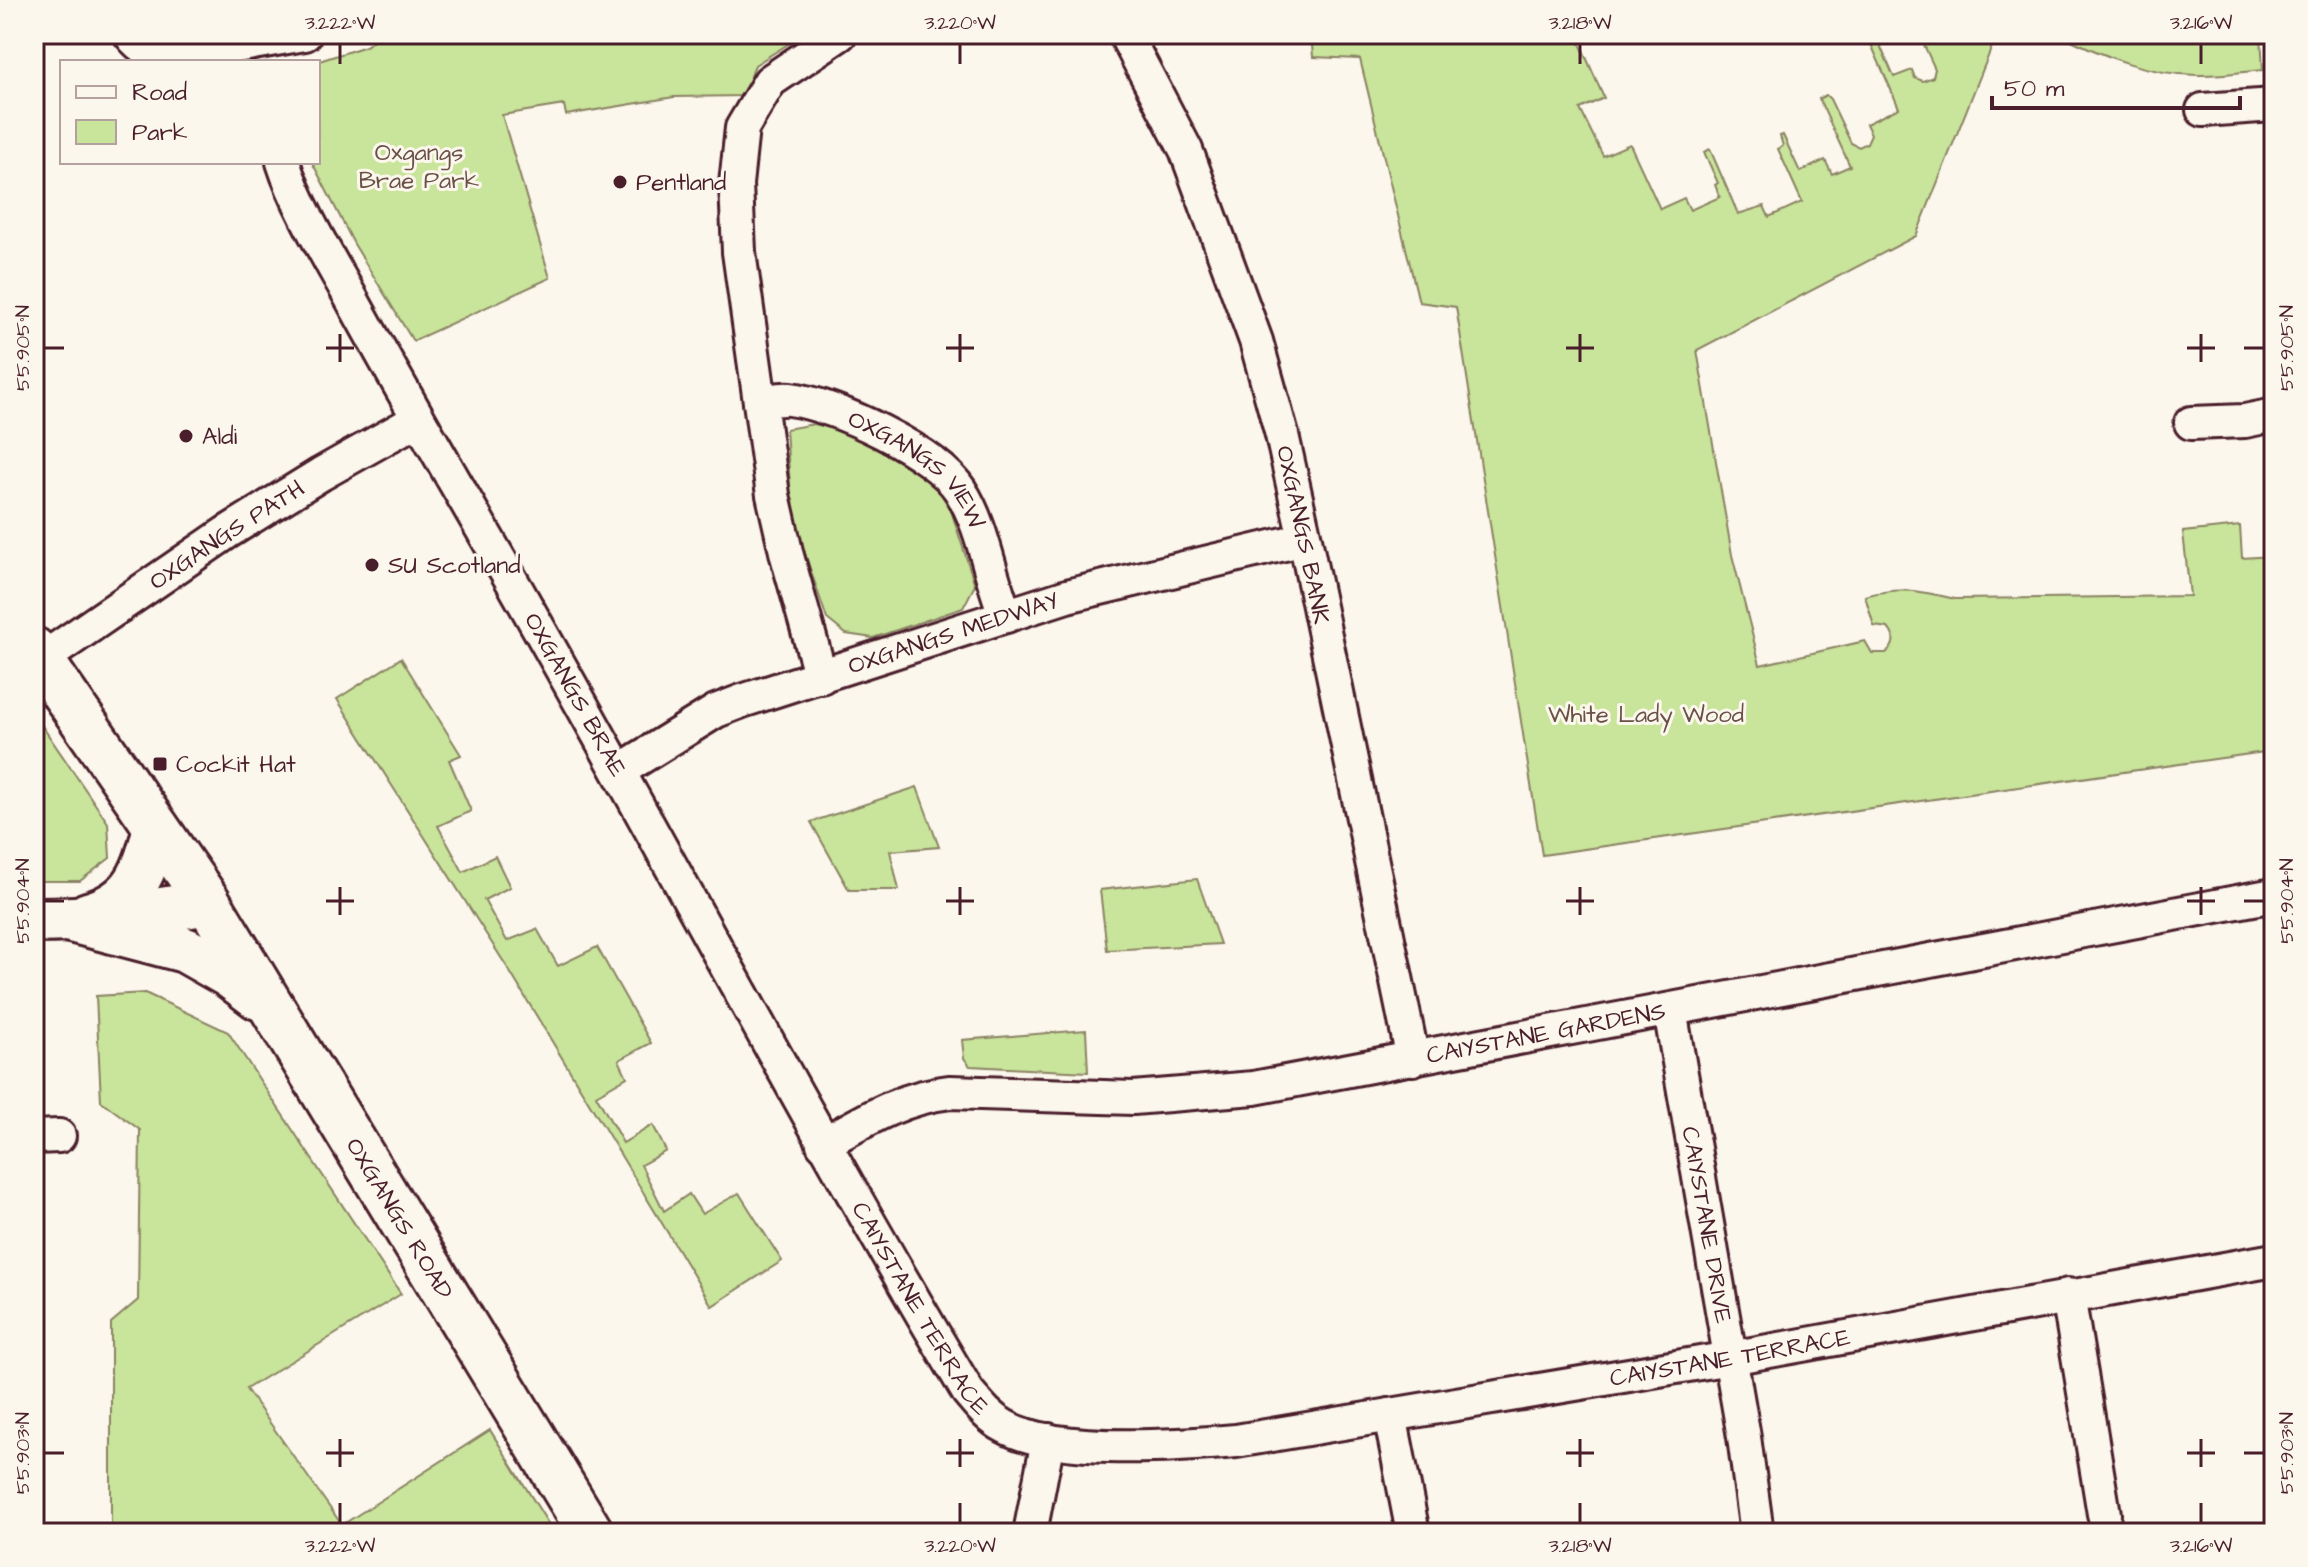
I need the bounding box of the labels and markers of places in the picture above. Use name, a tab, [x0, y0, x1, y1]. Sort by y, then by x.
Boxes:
place label: Pentland	[636, 166, 726, 200]
marker: Pentland	[611, 173, 629, 191]
place label: Aldi	[202, 420, 237, 454]
marker: Aldi	[177, 427, 195, 445]
place label: SU Scotland	[388, 549, 521, 583]
marker: SU Scotland	[363, 556, 381, 574]
place label: Cockit Hat	[176, 748, 296, 782]
marker: Cockit Hat	[151, 755, 169, 773]

